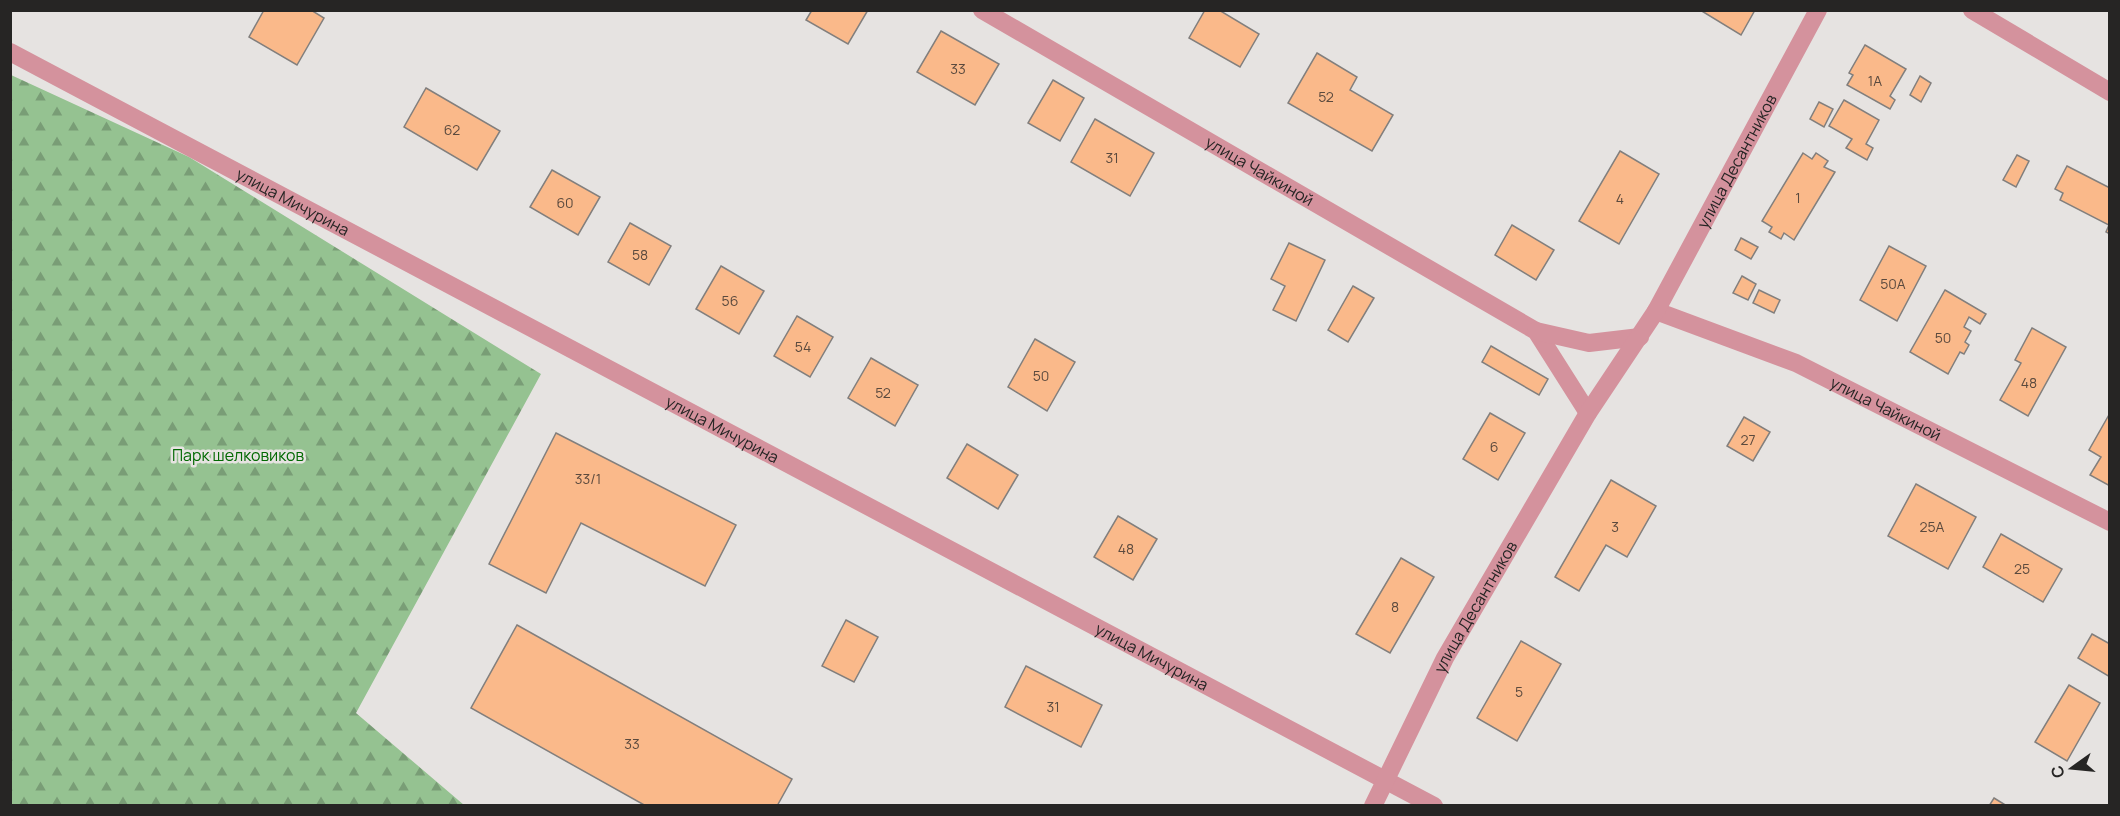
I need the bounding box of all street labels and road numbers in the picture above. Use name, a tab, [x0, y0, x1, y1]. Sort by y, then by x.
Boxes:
street label: улица Десантников	[1692, 90, 1782, 232]
street label: улица Чайкиной	[1201, 131, 1318, 211]
street label: улица Мичурина	[232, 163, 353, 241]
street label: улица Чайкиной	[1826, 371, 1945, 446]
street label: улица Мичурина	[662, 390, 783, 468]
street label: улица Десантников	[1428, 536, 1522, 677]
street label: улица Мичурина	[1091, 618, 1212, 696]

